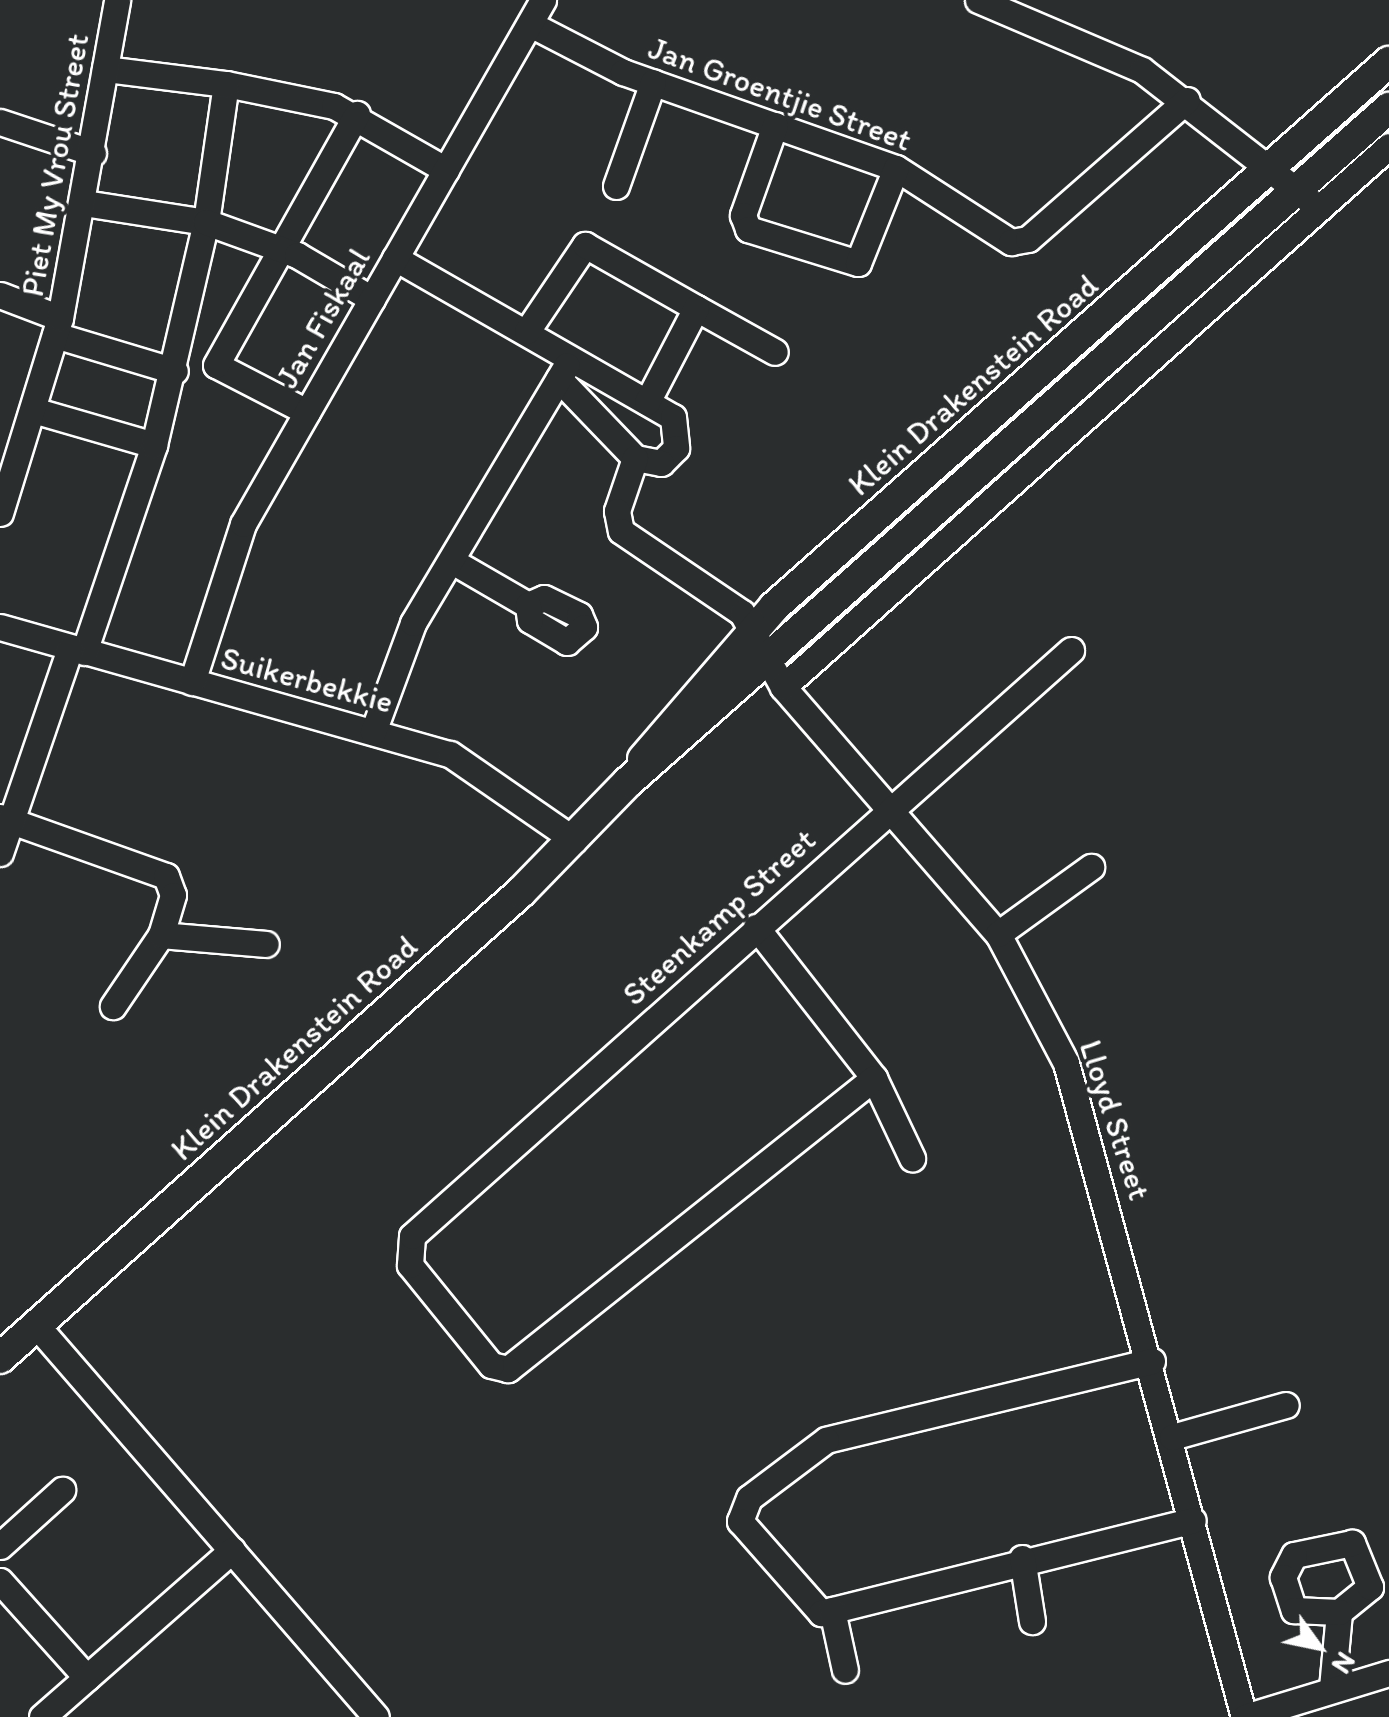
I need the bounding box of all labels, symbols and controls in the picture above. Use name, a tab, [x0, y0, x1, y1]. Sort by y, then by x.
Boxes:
street label: Jan Groentjie Street	[644, 29, 916, 159]
street label: Piet My Vrou Street	[13, 31, 97, 299]
street label: Jan Fiskaal	[268, 242, 378, 394]
street label: Klein Drakenstein Road	[839, 265, 1107, 505]
street label: Suikerbekkie	[217, 639, 397, 721]
street label: Steenkamp Street	[615, 821, 823, 1013]
street label: Klein Drakenstein Road	[162, 926, 426, 1170]
street label: Lloyd Street	[1071, 1035, 1159, 1205]
north arrow	[1269, 1597, 1369, 1697]
text: N	[1325, 1646, 1364, 1681]

